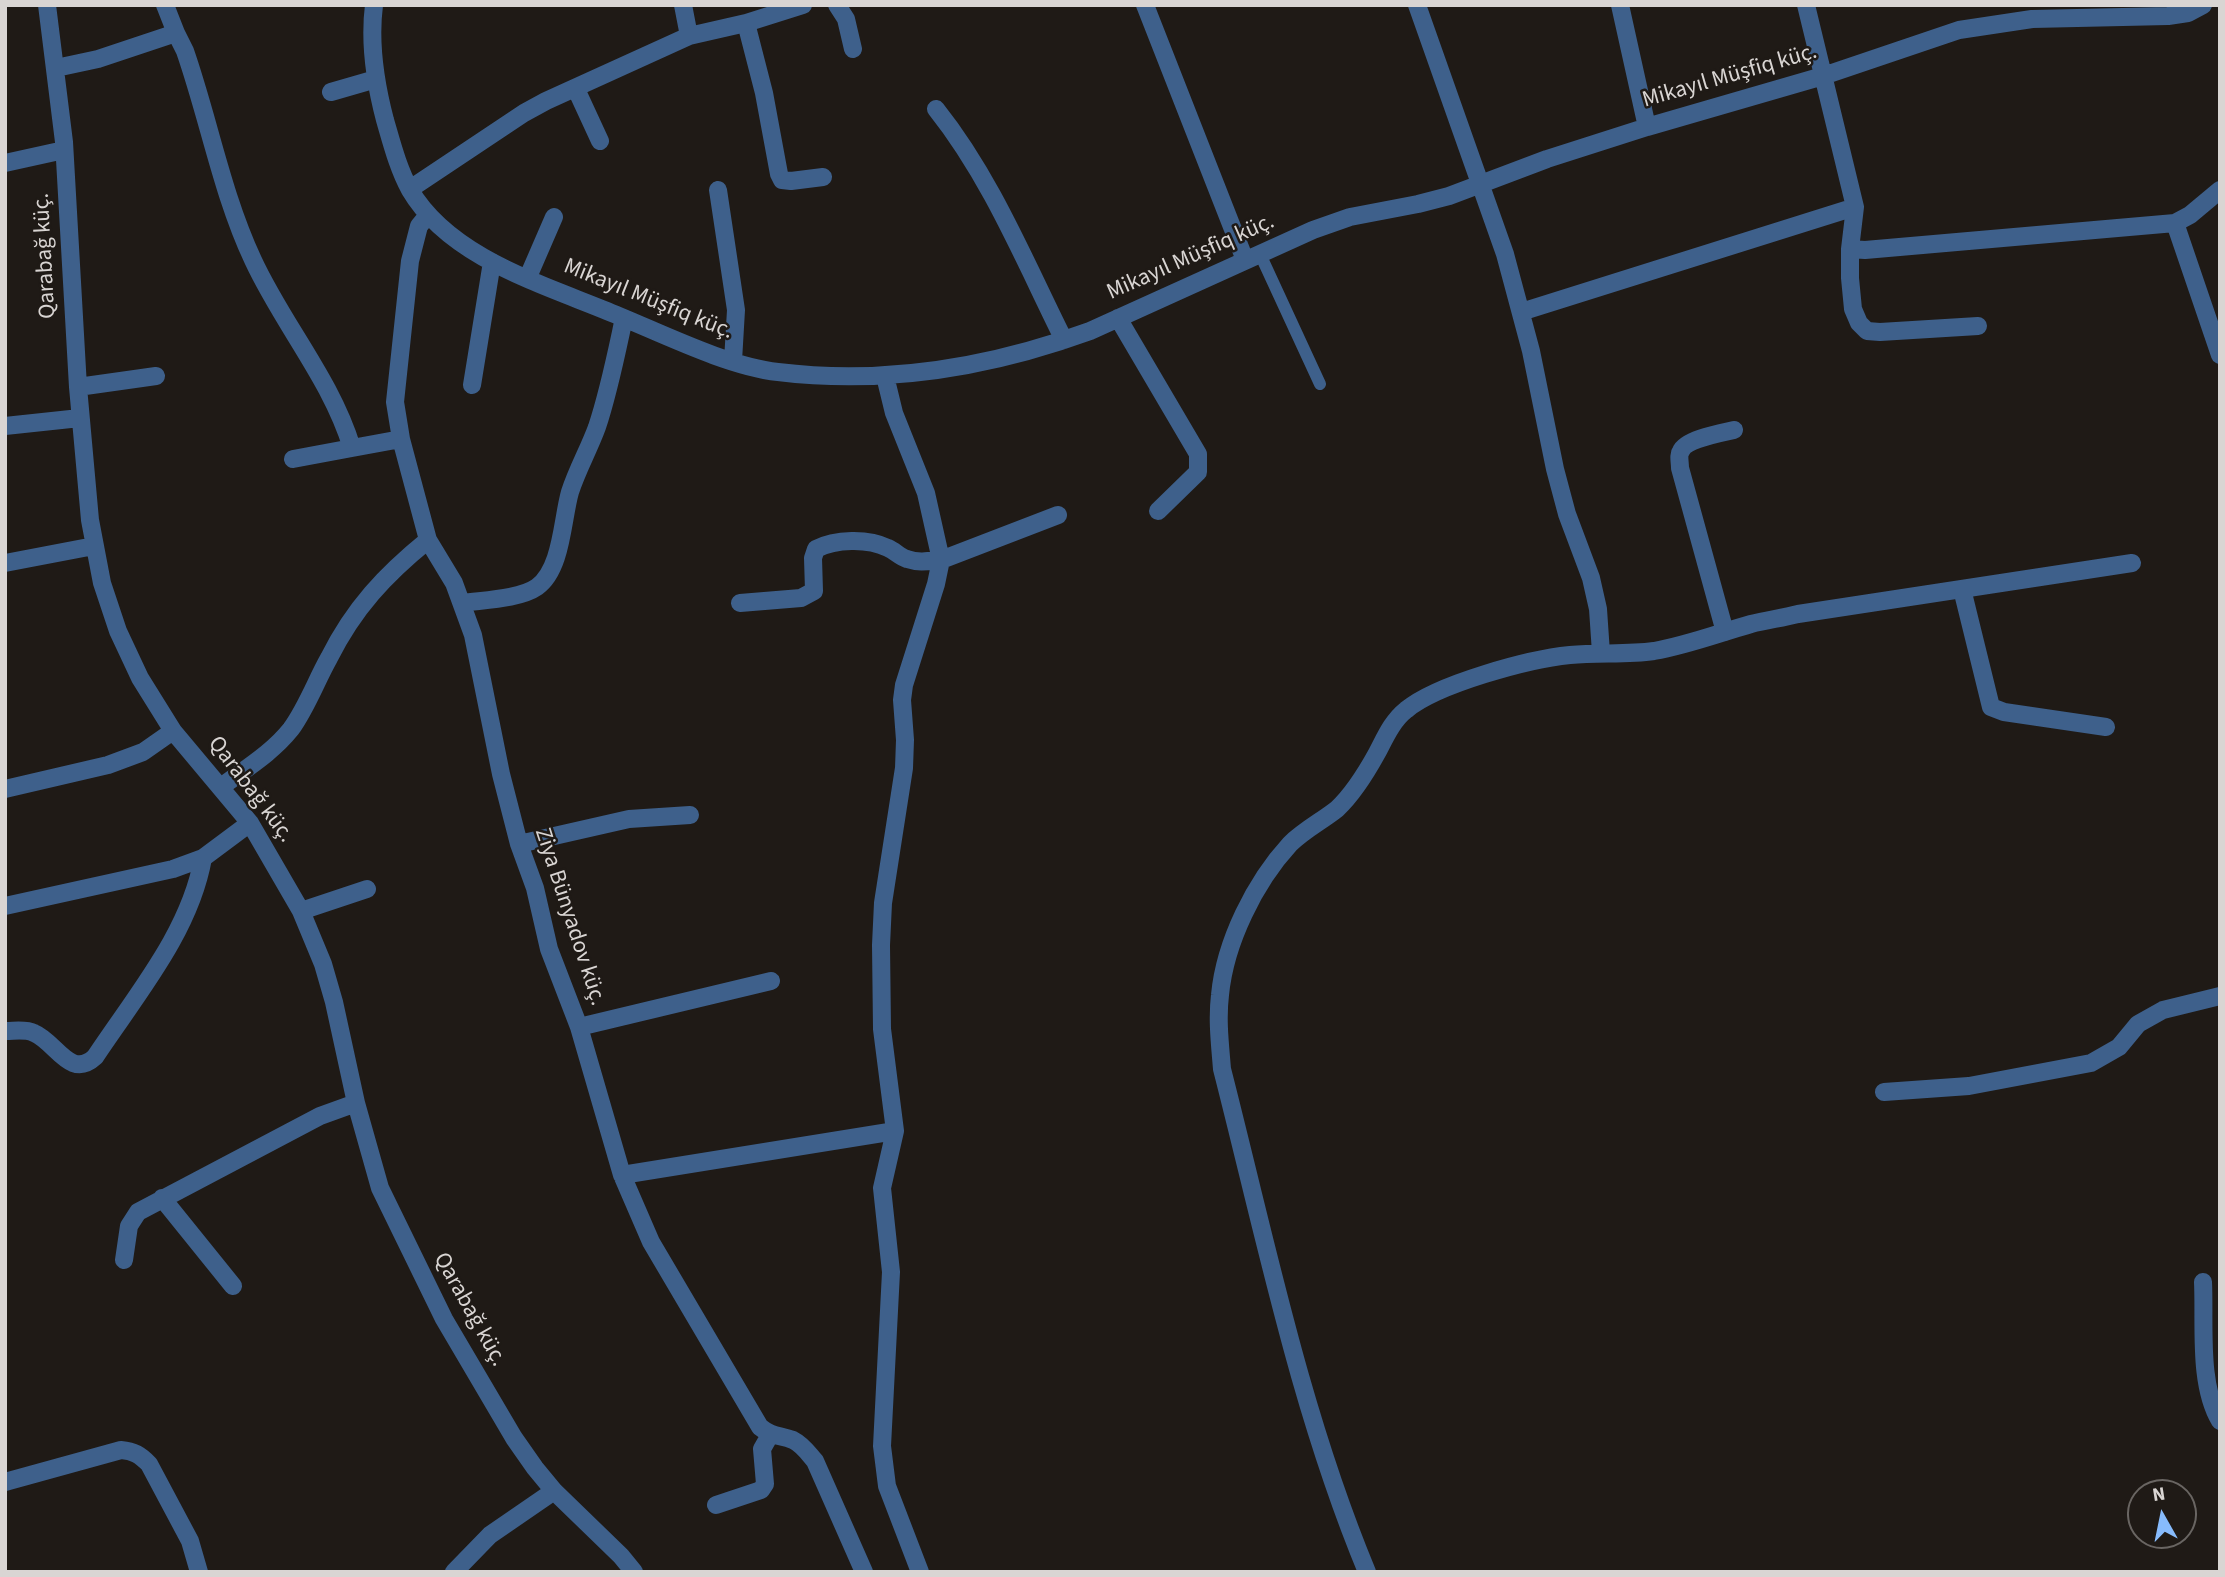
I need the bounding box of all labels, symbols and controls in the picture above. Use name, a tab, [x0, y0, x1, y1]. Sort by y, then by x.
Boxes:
street label: Mikayıl Müşfiq küç.	[1639, 39, 1821, 115]
street label: Qarabağ küç.	[29, 192, 63, 320]
street label: Mikayıl Müşfiq küç.	[1103, 209, 1279, 307]
street label: Mikayıl Müşfiq küç.	[559, 253, 737, 347]
street label: Qarabağ küç.	[201, 731, 299, 849]
street label: Ziya Bünyadov küç.	[527, 825, 611, 1009]
street label: Qarabağ küç.	[426, 1248, 512, 1372]
north arrow	[2127, 1479, 2197, 1549]
text: N	[2151, 1480, 2167, 1509]

